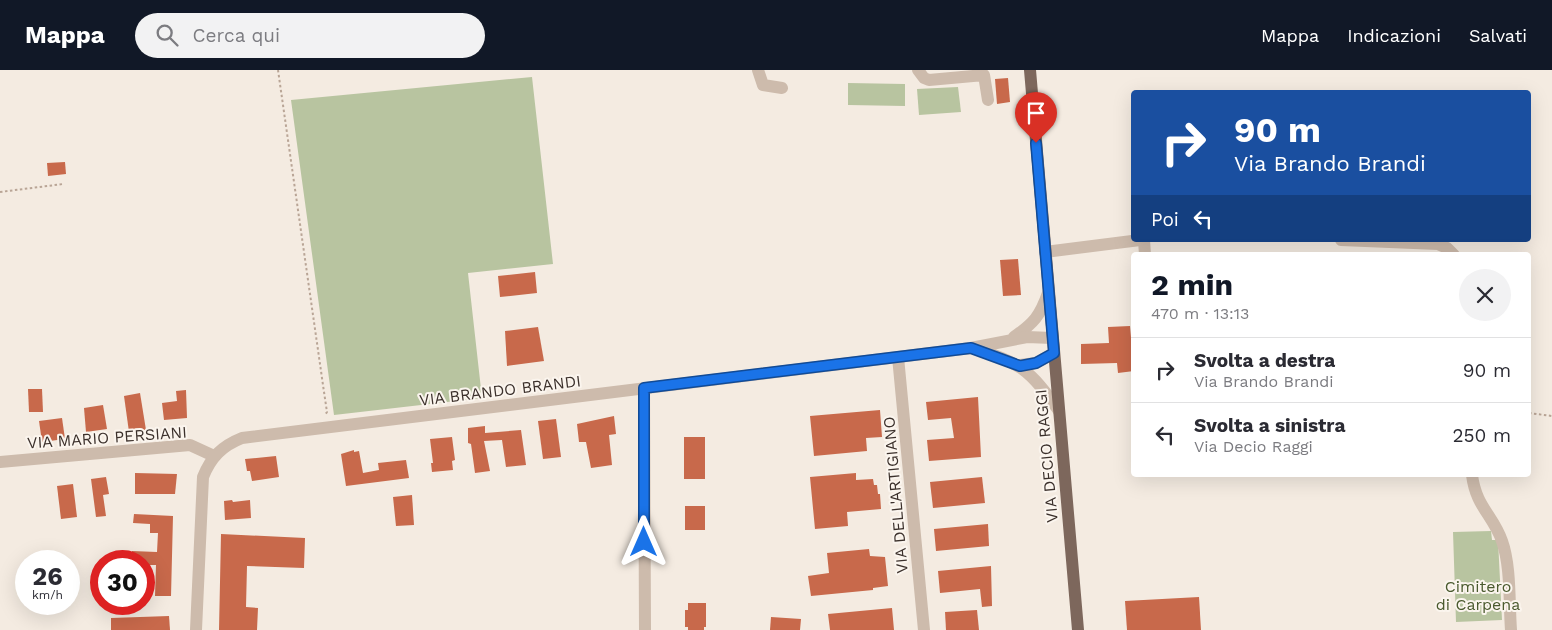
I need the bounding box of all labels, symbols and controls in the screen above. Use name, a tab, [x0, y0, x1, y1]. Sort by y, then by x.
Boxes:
search box	[135, 13, 485, 58]
text: Mappa	[25, 21, 105, 49]
icon: search	[153, 21, 181, 49]
text: Cerca qui	[193, 24, 280, 47]
text: Mappa	[1261, 25, 1319, 46]
text: Indicazioni	[1347, 25, 1441, 46]
text: Salvati	[1469, 25, 1527, 46]
pin	[1015, 92, 1057, 143]
icon: arrive	[1022, 99, 1050, 127]
text: 90 m	[1234, 109, 1321, 151]
icon: right	[1151, 110, 1216, 175]
text: Via Brando Brandi	[1234, 151, 1426, 176]
icon: left	[1189, 205, 1217, 233]
text: Poi	[1151, 208, 1179, 231]
text: 2 min	[1151, 267, 1233, 302]
button: close	[1459, 269, 1511, 321]
text: 470 m · 13:13	[1151, 304, 1249, 323]
text: Svolta a destra	[1194, 349, 1335, 372]
icon: right	[1151, 356, 1179, 384]
text: 90 m	[1463, 359, 1511, 382]
street label: VIA BRANDO BRANDI	[418, 371, 582, 410]
text: Via Brando Brandi	[1194, 372, 1334, 391]
street label: VIA DECIO RAGGI	[1031, 388, 1062, 523]
text: Svolta a sinistra	[1194, 414, 1345, 437]
street label: VIA DELL'ARTIGIANO	[879, 416, 912, 574]
icon: left	[1151, 421, 1179, 449]
street label: VIA MARIO PERSIANI	[26, 422, 188, 453]
text: 250 m	[1452, 424, 1511, 447]
text: Via Decio Raggi	[1194, 437, 1313, 456]
position arrow	[617, 515, 669, 567]
speed limit sign: 30	[90, 550, 155, 615]
text: 26	[32, 562, 63, 591]
park label: Cimitero di Carpena	[1436, 577, 1520, 614]
text: km/h	[32, 588, 63, 602]

